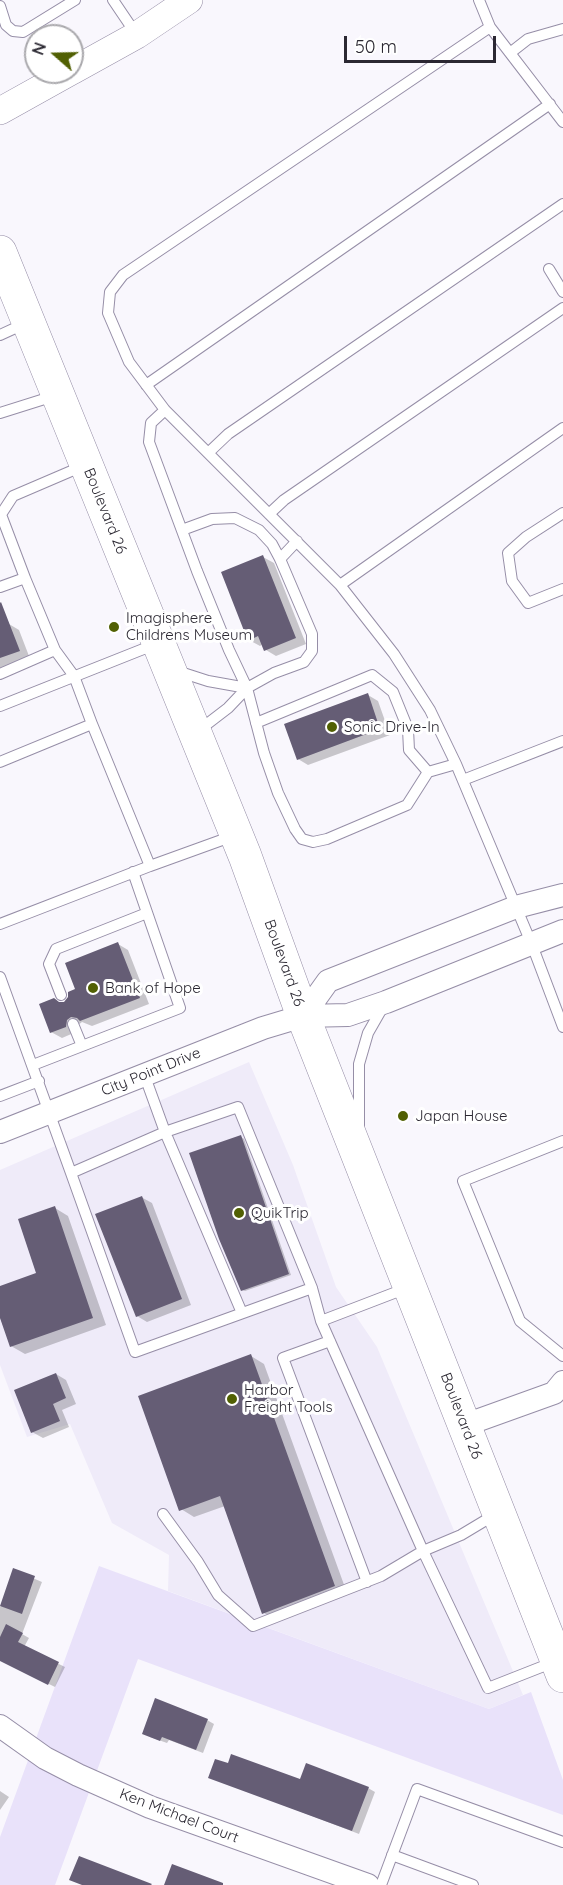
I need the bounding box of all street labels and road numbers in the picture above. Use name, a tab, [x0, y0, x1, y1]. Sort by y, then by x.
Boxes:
street label: Boulevard 26	[80, 465, 130, 557]
street label: Boulevard 26	[260, 917, 308, 1009]
street label: City Point Drive	[99, 1044, 203, 1100]
street label: Boulevard 26	[436, 1370, 486, 1462]
street label: Ken Michael Court	[117, 1785, 241, 1847]

